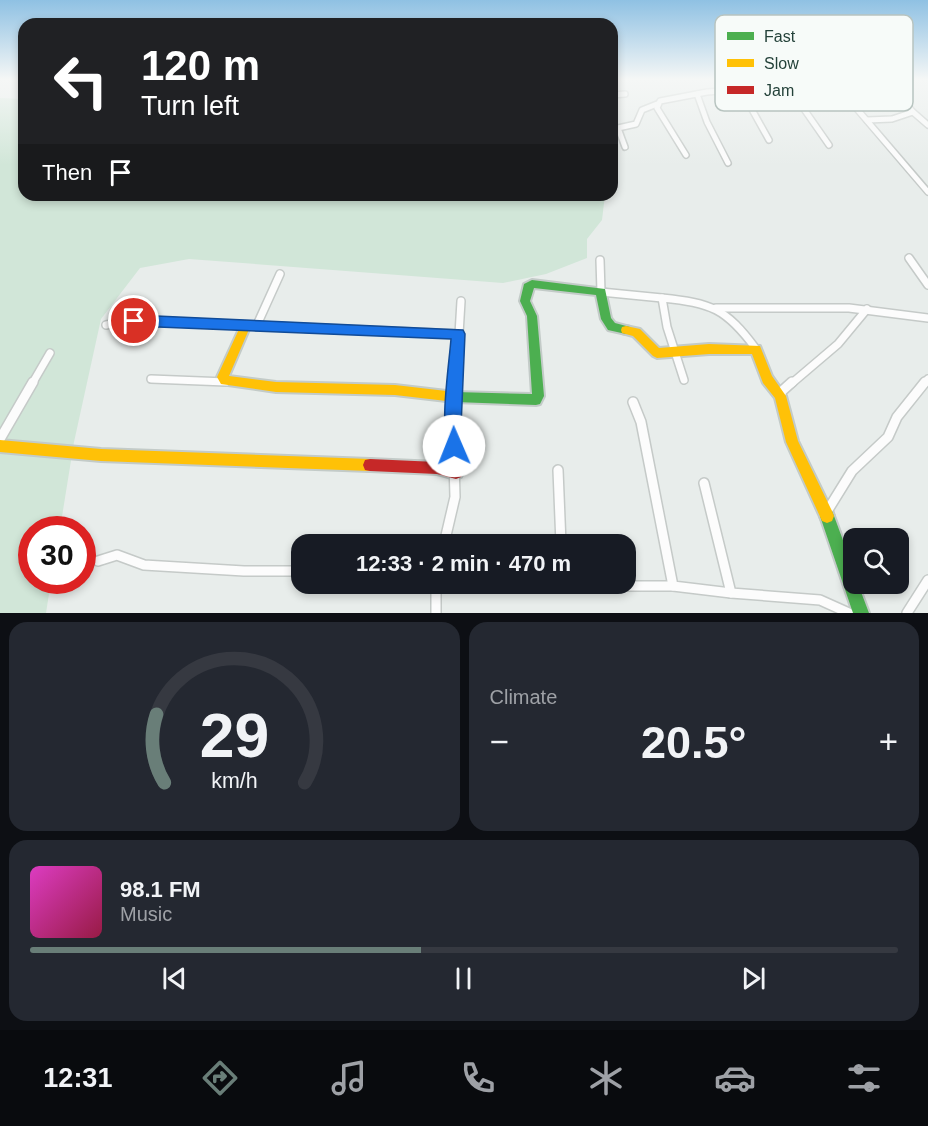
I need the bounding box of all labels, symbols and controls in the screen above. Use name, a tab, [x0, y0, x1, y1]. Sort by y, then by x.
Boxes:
legend	[715, 15, 913, 111]
text: Fast	[764, 28, 796, 45]
icon: left	[42, 42, 120, 120]
text: 120 m	[141, 42, 260, 89]
text: Slow	[764, 55, 799, 72]
text: Jam	[764, 82, 794, 99]
text: Turn left	[141, 91, 239, 121]
icon: arrive	[104, 156, 137, 189]
text: Then	[42, 160, 92, 185]
pin	[108, 295, 159, 346]
icon: arrive	[117, 304, 150, 337]
position arrow	[422, 414, 486, 478]
speed limit sign: 30	[18, 516, 96, 594]
map controls	[843, 528, 909, 594]
button: search	[843, 528, 909, 594]
text: 12:33 · 2 min · 470 m	[356, 551, 571, 576]
text: Climate	[490, 686, 557, 708]
text: 29	[200, 701, 269, 770]
text: 20.5°	[641, 717, 747, 768]
text: −	[490, 723, 509, 760]
text: +	[879, 723, 898, 760]
text: km/h	[211, 770, 257, 794]
text: 98.1 FM	[120, 877, 201, 902]
text: Music	[120, 903, 172, 925]
icon: previous	[158, 962, 191, 995]
icon: pause	[447, 962, 480, 995]
icon: next	[737, 962, 770, 995]
icon: directions	[199, 1057, 241, 1099]
icon: music	[328, 1057, 370, 1099]
icon: phone	[457, 1057, 499, 1099]
icon: climate	[585, 1057, 627, 1099]
icon: car	[714, 1057, 756, 1099]
icon: filters	[843, 1057, 885, 1099]
text: 12:31	[43, 1063, 112, 1093]

